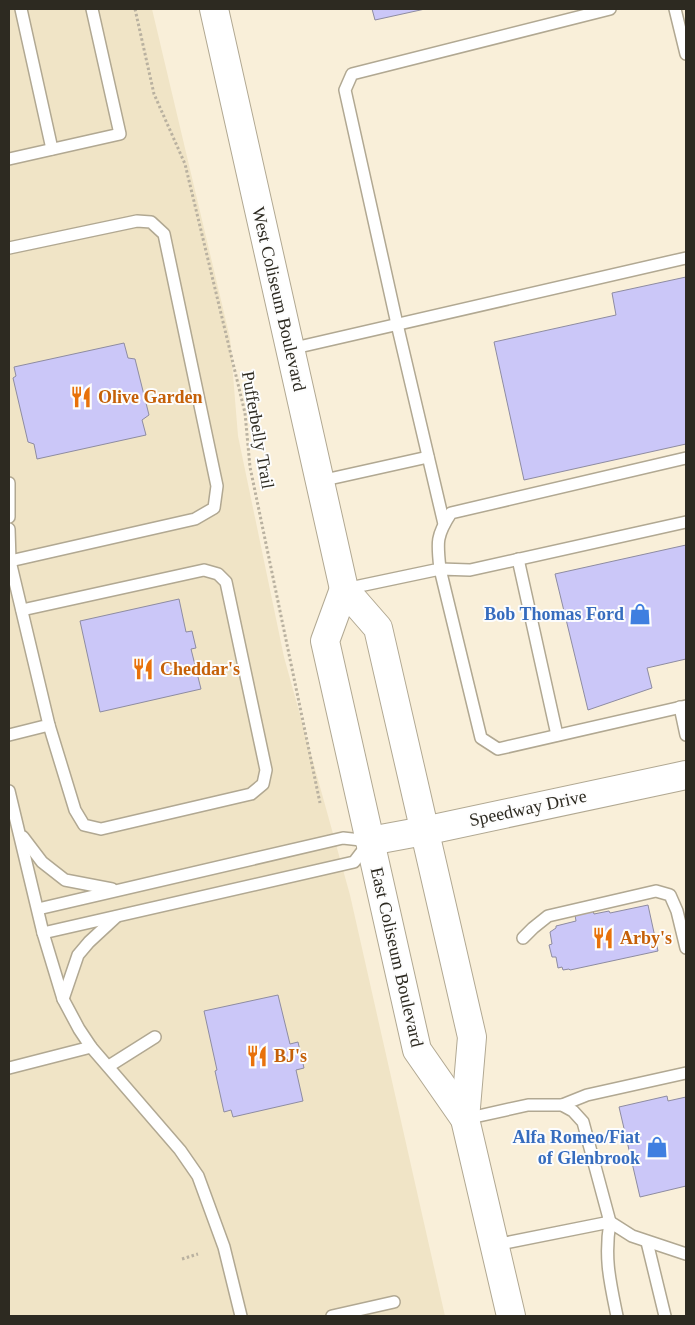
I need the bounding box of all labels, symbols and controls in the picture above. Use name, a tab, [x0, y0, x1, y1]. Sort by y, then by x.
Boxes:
street label: West Coliseum Boulevard	[248, 205, 310, 393]
street label: Pufferbelly Trail	[238, 370, 278, 490]
restaurant icon: Olive Garden	[68, 384, 94, 410]
place label: Olive Garden	[98, 387, 203, 407]
shop icon: Bob Thomas Ford	[627, 601, 653, 627]
place label: Bob Thomas Ford	[484, 604, 624, 624]
restaurant icon: Cheddar's	[130, 656, 156, 682]
place label: Cheddar's	[160, 659, 240, 679]
street label: Speedway Drive	[467, 786, 589, 830]
street label: East Coliseum Boulevard	[367, 865, 427, 1049]
restaurant icon: Arby's	[590, 925, 616, 951]
place label: Arby's	[620, 928, 672, 948]
restaurant icon: BJ's	[244, 1043, 270, 1069]
place label: BJ's	[274, 1046, 307, 1066]
place label: Alfa Romeo/Fiat of Glenbrook	[513, 1127, 640, 1168]
shop icon: Alfa Romeo/Fiat of Glenbrook	[644, 1134, 670, 1160]

